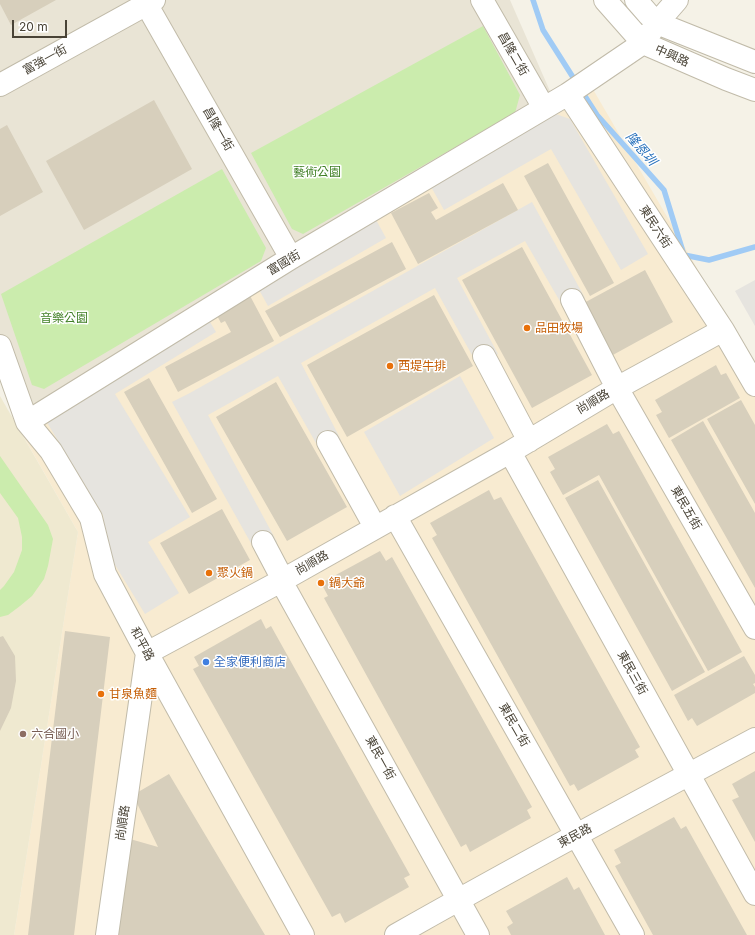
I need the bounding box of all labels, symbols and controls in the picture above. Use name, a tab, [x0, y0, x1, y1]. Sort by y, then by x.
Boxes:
scale bar	[14, 12, 69, 38]
text: 20 m	[19, 19, 48, 34]
street label: 昌隆二街	[495, 30, 531, 78]
street label: 富強一街	[21, 42, 69, 78]
street label: 中興路	[653, 42, 691, 70]
street label: 昌隆一街	[200, 105, 236, 153]
water label: 隆恩圳	[622, 129, 660, 169]
park label: 藝術公園	[293, 165, 341, 179]
street label: 東民六街	[636, 203, 674, 251]
street label: 富國街	[265, 248, 303, 278]
park label: 音樂公園	[40, 311, 88, 325]
place label: 品田牧場	[535, 321, 583, 335]
marker: 品田牧場	[522, 323, 532, 333]
place label: 西堤牛排	[398, 359, 446, 373]
marker: 西堤牛排	[385, 361, 395, 371]
street label: 尚順路	[574, 387, 612, 417]
street label: 東民五街	[668, 484, 704, 532]
street label: 尚順路	[293, 548, 331, 578]
place label: 聚火鍋	[217, 566, 253, 580]
marker: 聚火鍋	[204, 568, 214, 578]
place label: 鍋大爺	[329, 576, 365, 590]
marker: 鍋大爺	[316, 578, 326, 588]
street label: 和平路	[127, 625, 157, 663]
street label: 東民三街	[614, 649, 650, 697]
place label: 全家便利商店	[214, 655, 286, 669]
marker: 全家便利商店	[201, 657, 211, 667]
place label: 甘泉魚麵	[109, 687, 157, 701]
marker: 甘泉魚麵	[96, 689, 106, 699]
street label: 東民二街	[496, 701, 532, 749]
place label: 六合國小	[31, 727, 79, 741]
marker: 六合國小	[18, 729, 28, 739]
street label: 東民一街	[362, 734, 398, 782]
street label: 尚順路	[113, 804, 133, 842]
street label: 東民路	[556, 821, 594, 851]

